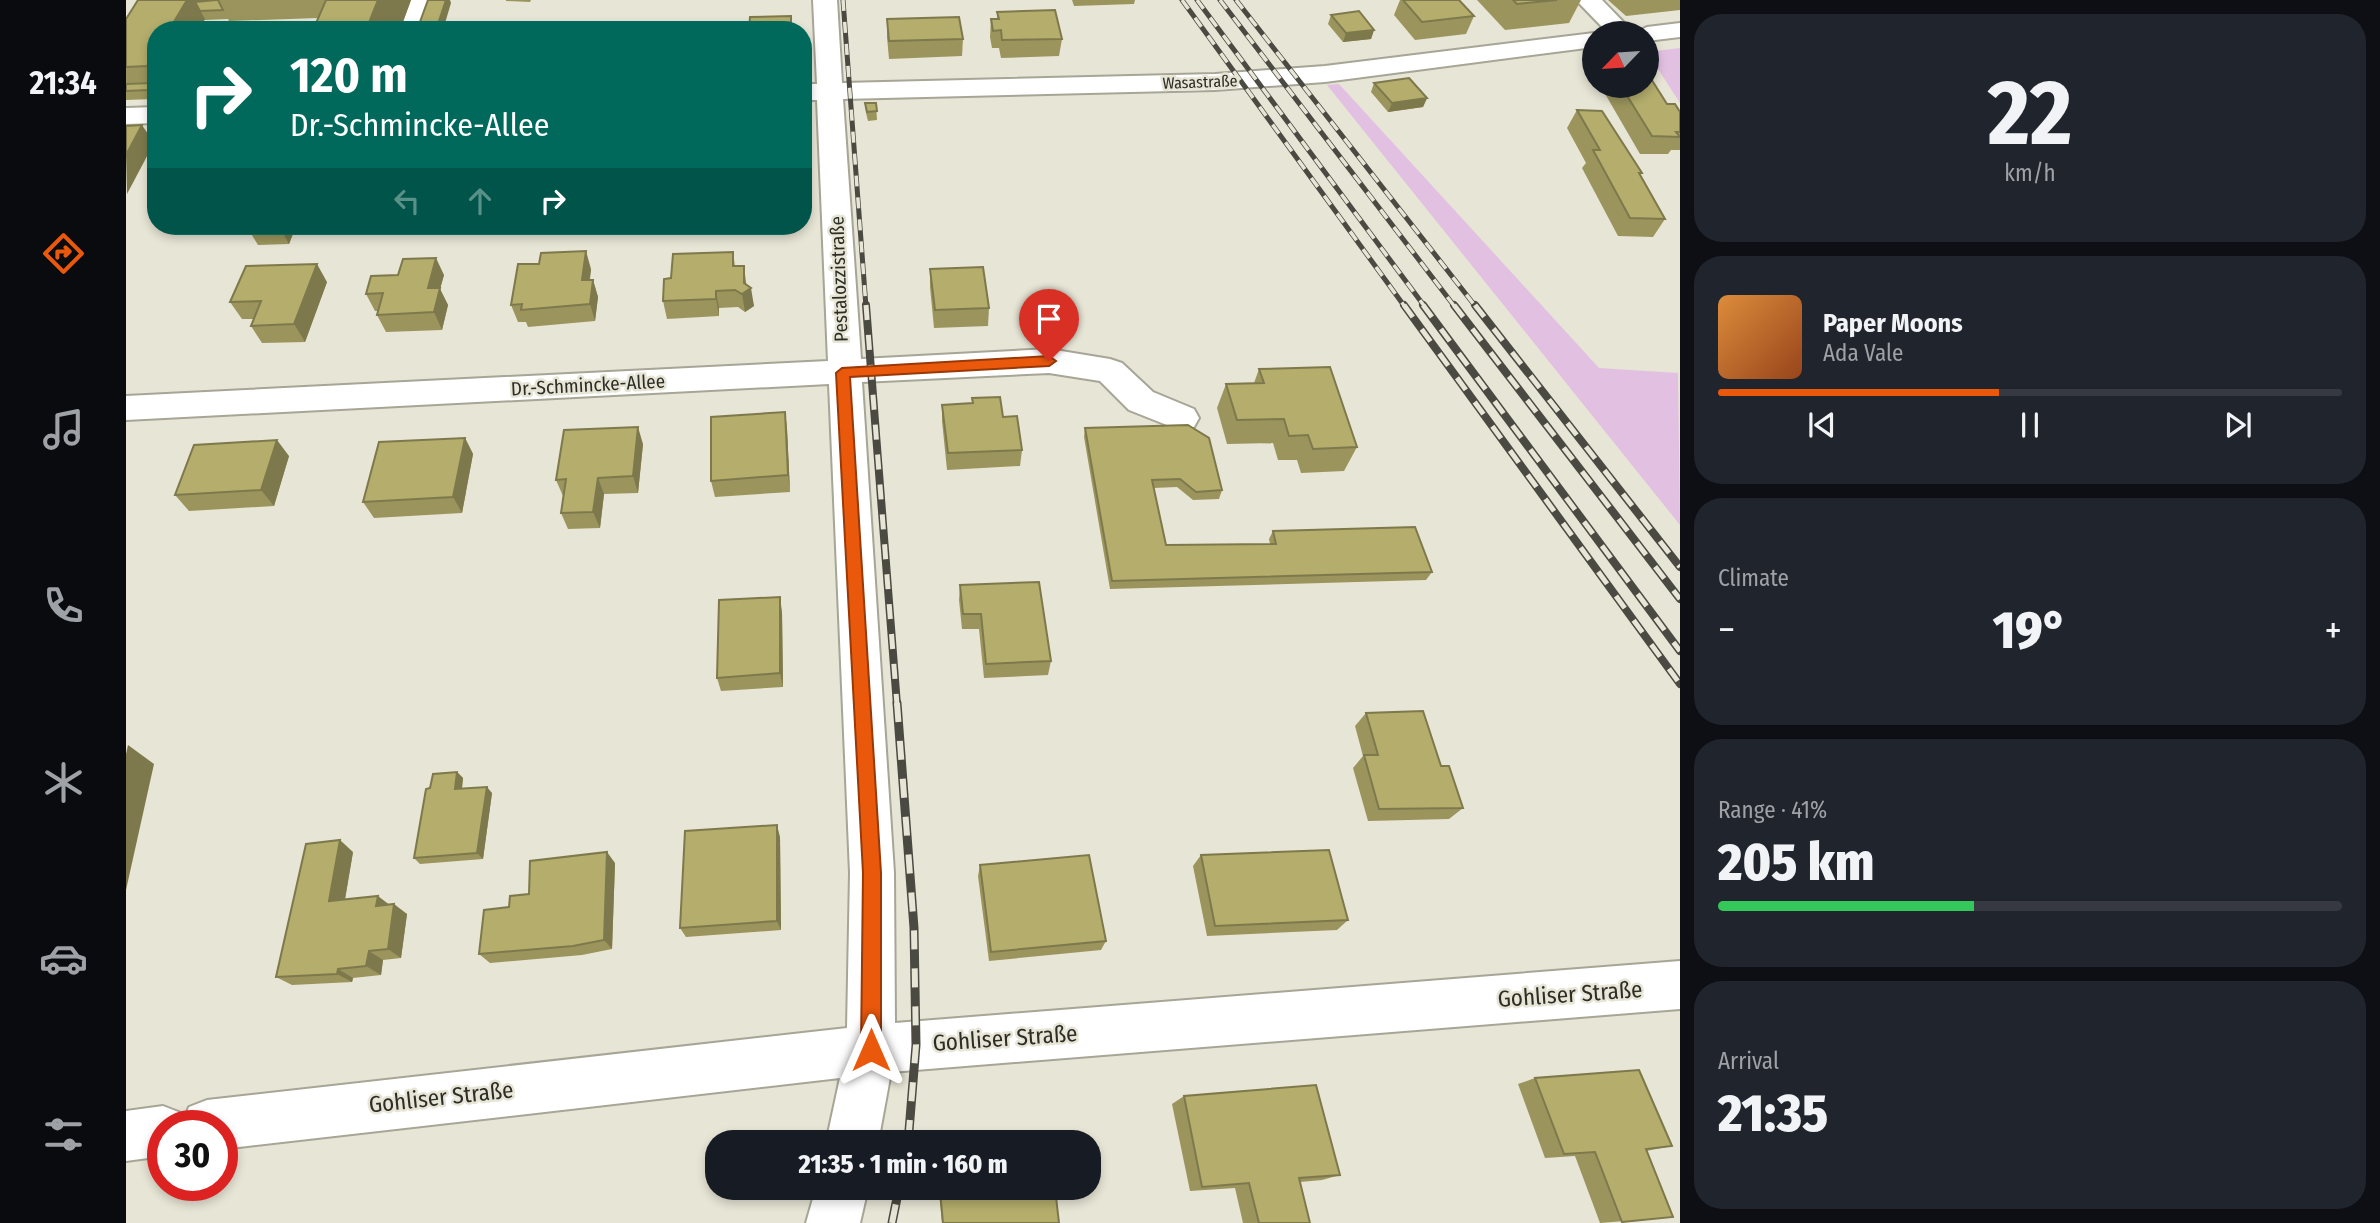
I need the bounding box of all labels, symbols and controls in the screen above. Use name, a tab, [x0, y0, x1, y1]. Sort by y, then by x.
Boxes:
north arrow	[1582, 21, 1659, 98]
map controls	[1582, 21, 1659, 98]
text: 120 m	[290, 46, 408, 105]
icon: right	[175, 49, 266, 140]
text: 22	[1988, 59, 2072, 168]
text: 21:34	[29, 64, 97, 102]
street label: Wasastraße	[1162, 71, 1238, 93]
text: Dr.-Schmincke-Allee	[290, 106, 550, 144]
text: km/h	[2004, 159, 2056, 187]
icon: left	[388, 182, 426, 220]
icon: ahead	[461, 182, 499, 220]
icon: right	[534, 182, 572, 220]
street label: Pestalozzistraße	[825, 216, 853, 342]
icon: directions	[39, 229, 88, 278]
pin	[1019, 289, 1079, 361]
icon: arrive	[1030, 300, 1068, 338]
text: Paper Moons	[1823, 308, 1963, 339]
text: Ada Vale	[1823, 339, 1903, 367]
street label: Dr.-Schmincke-Allee	[510, 369, 666, 401]
icon: music	[39, 405, 88, 454]
icon: previous	[1803, 406, 1841, 444]
icon: pause	[2011, 406, 2049, 444]
icon: next	[2219, 406, 2257, 444]
text: Climate	[1718, 564, 1789, 592]
icon: phone	[39, 581, 88, 630]
text: 19°	[1993, 599, 2067, 662]
text: −	[1718, 607, 1735, 653]
text: +	[2325, 607, 2342, 653]
icon: climate	[39, 758, 88, 807]
text: Range · 41%	[1718, 796, 1827, 824]
text: 205 km	[1718, 831, 1874, 894]
icon: car	[39, 934, 88, 983]
street label: Gohliser Straße	[1497, 975, 1643, 1013]
position arrow	[834, 1013, 908, 1087]
street label: Gohliser Straße	[932, 1019, 1078, 1057]
text: Arrival	[1718, 1047, 1779, 1075]
street label: Gohliser Straße	[367, 1075, 515, 1119]
text: 21:35	[1718, 1082, 1828, 1145]
icon: filters	[39, 1110, 88, 1159]
speed limit sign: 30	[147, 1110, 238, 1201]
text: 21:35 · 1 min · 160 m	[799, 1149, 1007, 1180]

